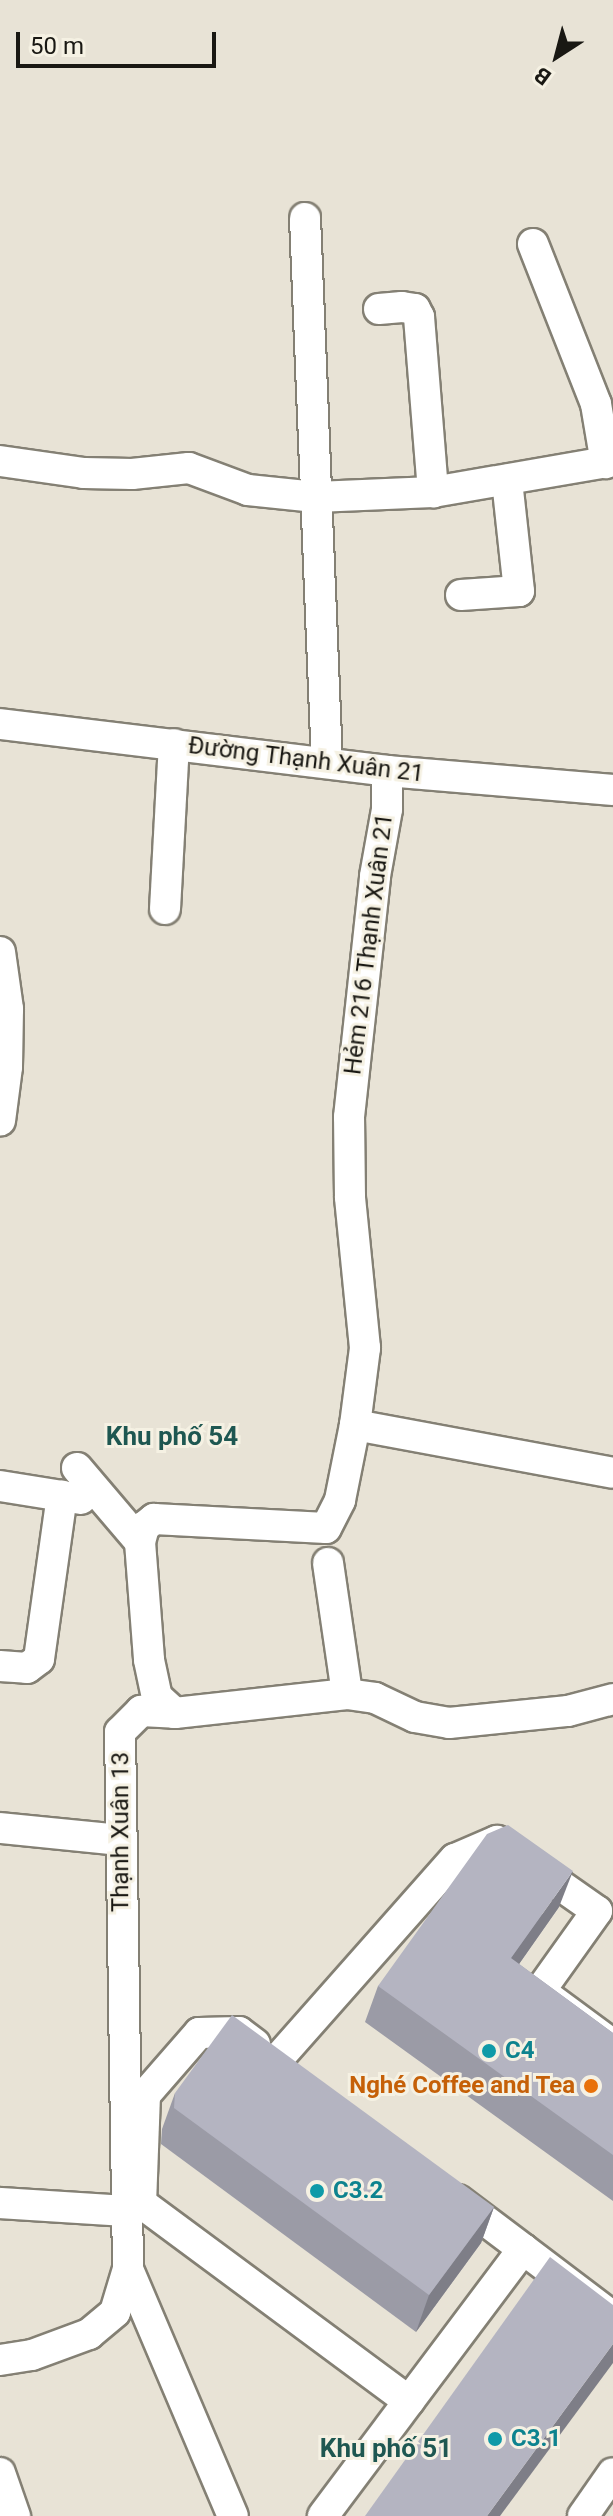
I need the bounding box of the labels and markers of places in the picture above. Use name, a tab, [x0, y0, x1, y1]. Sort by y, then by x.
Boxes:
place label: C4	[505, 2037, 534, 2065]
marker: C4	[480, 2042, 498, 2060]
place label: Nghé Coffee and Tea	[349, 2072, 575, 2100]
marker: Nghé Coffee and Tea	[582, 2077, 600, 2095]
place label: C3.2	[333, 2177, 383, 2205]
marker: C3.2	[308, 2182, 326, 2200]
place label: С3.1	[511, 2425, 561, 2453]
marker: С3.1	[486, 2430, 504, 2448]

